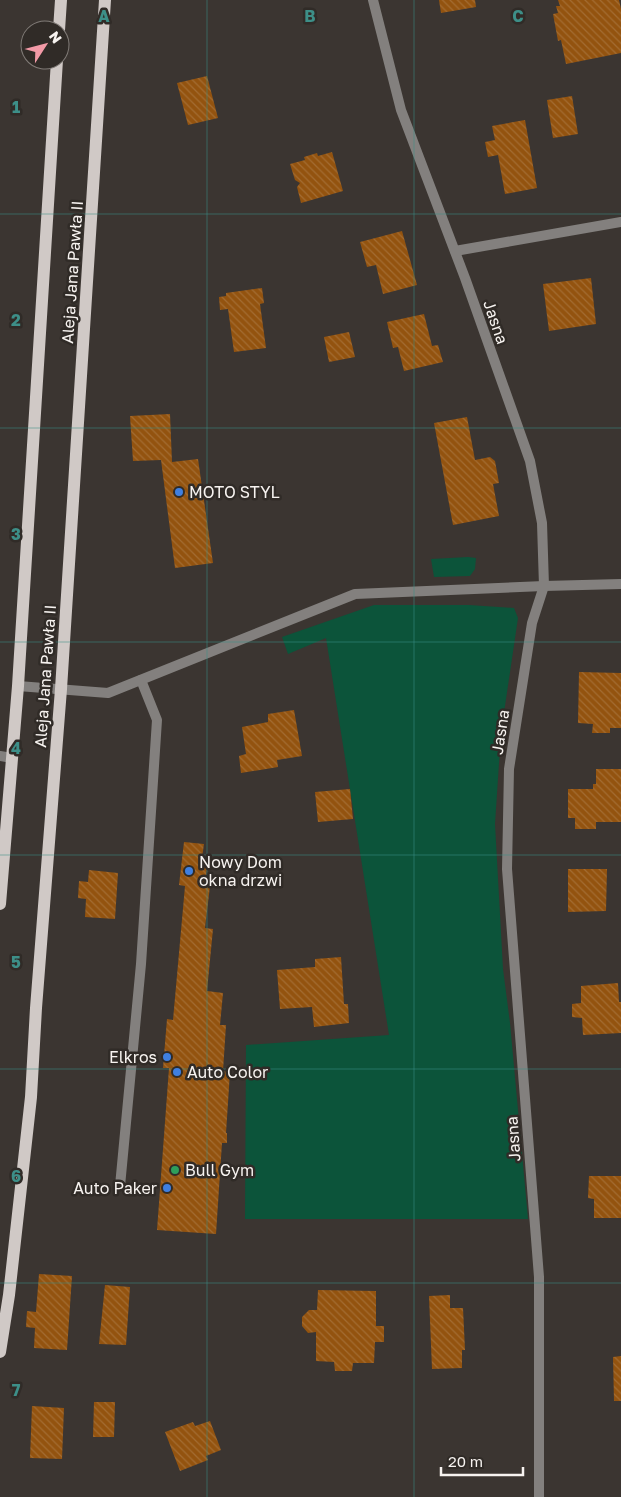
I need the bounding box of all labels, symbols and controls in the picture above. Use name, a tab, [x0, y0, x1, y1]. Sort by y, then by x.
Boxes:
text: A	[98, 6, 110, 26]
text: B	[304, 6, 316, 26]
text: C	[512, 6, 524, 26]
north arrow	[20, 20, 70, 70]
text: N	[46, 28, 66, 46]
text: 1	[12, 97, 20, 117]
street label: Aleja Jana Pawła II	[57, 200, 87, 344]
street label: Jasna	[479, 297, 513, 347]
text: 2	[11, 310, 21, 330]
place label: MOTO STYL	[189, 482, 280, 502]
marker: MOTO STYL	[173, 486, 185, 498]
text: 3	[11, 524, 21, 544]
street label: Aleja Jana Pawła II	[30, 604, 60, 748]
street label: Jasna	[487, 708, 513, 756]
text: 4	[11, 738, 21, 758]
place label: Nowy Dom okna drzwi	[199, 852, 282, 890]
marker: Nowy Dom okna drzwi	[183, 865, 195, 877]
text: 5	[11, 952, 21, 972]
place label: Elkros	[109, 1047, 157, 1067]
marker: Elkros	[161, 1051, 173, 1063]
place label: Auto Color	[187, 1062, 268, 1082]
marker: Auto Color	[171, 1066, 183, 1078]
street label: Jasna	[501, 1116, 525, 1162]
place label: Bull Gym	[185, 1160, 254, 1180]
marker: Bull Gym	[169, 1164, 181, 1176]
text: 6	[11, 1166, 21, 1186]
place label: Auto Paker	[73, 1178, 157, 1198]
marker: Auto Paker	[161, 1182, 173, 1194]
text: 7	[12, 1380, 21, 1400]
scale bar	[441, 1444, 524, 1476]
text: 20 m	[448, 1452, 483, 1470]

